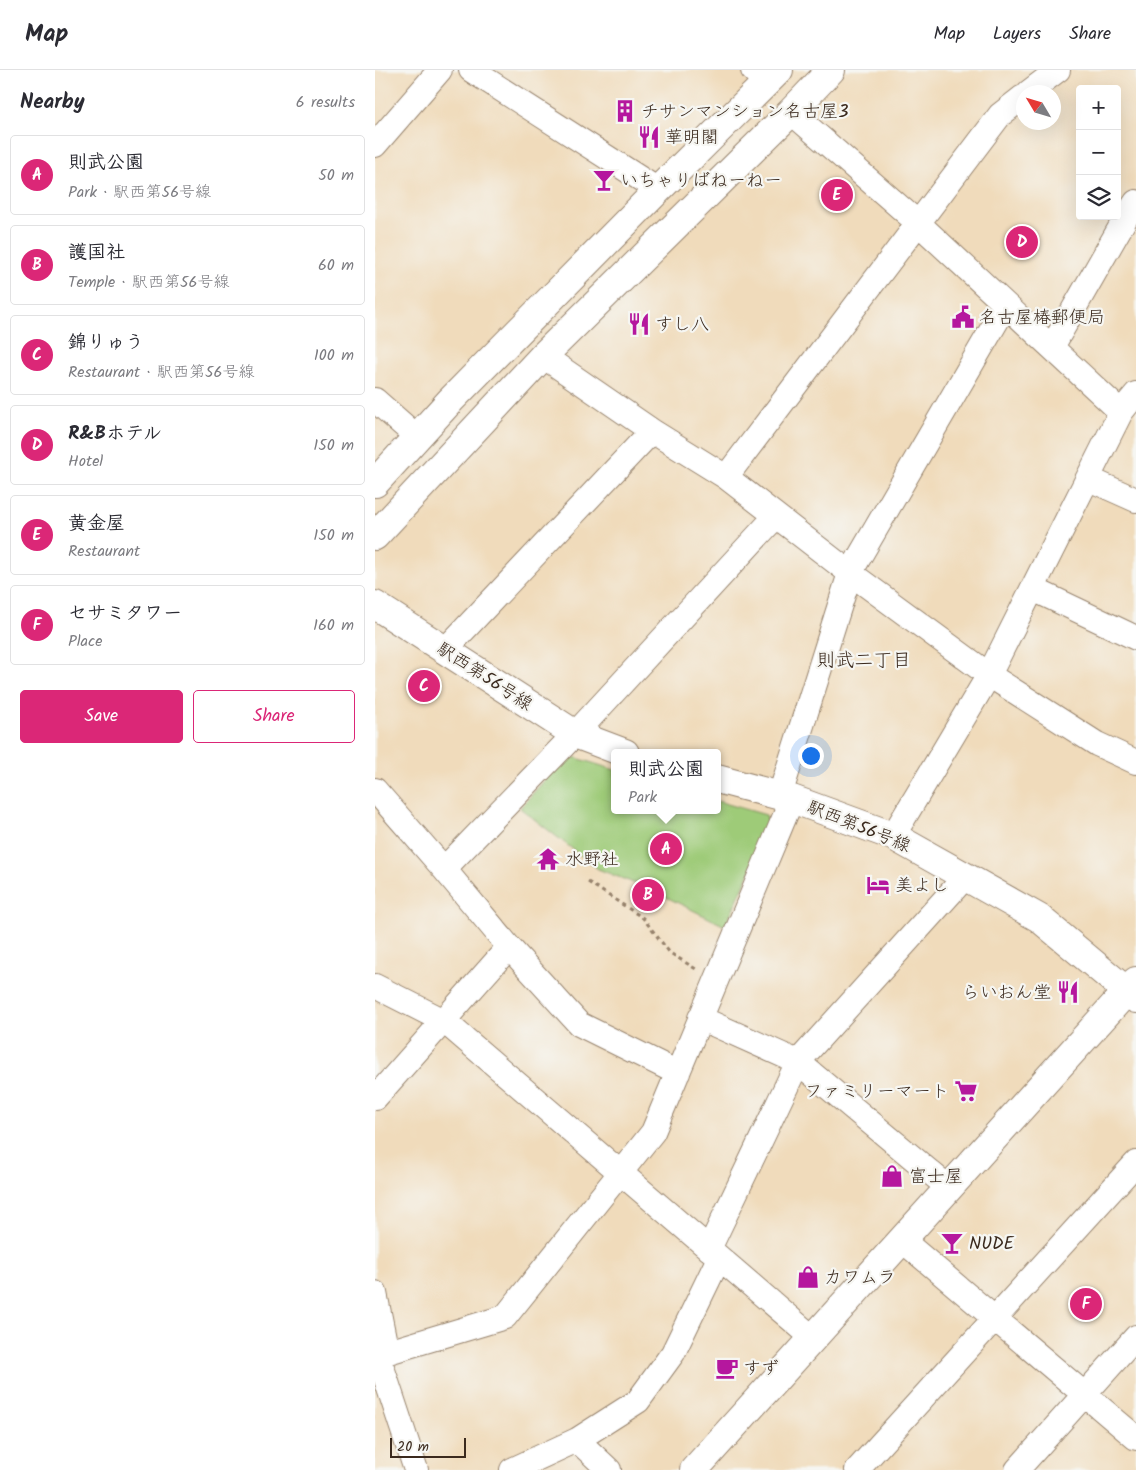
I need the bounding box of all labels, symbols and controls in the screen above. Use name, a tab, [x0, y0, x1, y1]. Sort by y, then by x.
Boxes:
text: Map	[25, 15, 68, 54]
text: Map	[934, 20, 965, 49]
text: Layers	[993, 20, 1041, 49]
text: Share	[1069, 20, 1111, 49]
north arrow	[1016, 85, 1061, 130]
map controls	[1076, 85, 1121, 220]
button: +	[1076, 85, 1121, 130]
text: Nearby	[20, 86, 85, 119]
text: 6 results	[296, 90, 355, 115]
building icon: チサンマンション名古屋3	[612, 98, 638, 124]
place label: チサンマンション名古屋3	[641, 98, 849, 127]
restaurant icon: 華明閣	[636, 124, 662, 150]
place label: 華明閣	[665, 124, 719, 153]
button: −	[1076, 130, 1121, 175]
text: 則武公園	[68, 148, 144, 178]
text: A	[32, 163, 42, 188]
text: 50 m	[318, 163, 354, 188]
bar icon: いちゃりばねーねー	[591, 167, 617, 193]
place label: いちゃりばねーねー	[620, 167, 782, 196]
button: layers	[1076, 175, 1121, 220]
pin: E	[821, 176, 853, 214]
text: Park · 駅西第56号線	[68, 180, 211, 205]
pin: D	[1006, 223, 1038, 261]
text: 護国社	[68, 238, 125, 268]
text: B	[32, 253, 42, 278]
text: 60 m	[318, 253, 354, 278]
text: Temple · 駅西第56号線	[68, 270, 229, 295]
public building icon: 名古屋椿郵便局	[950, 304, 976, 330]
place label: 名古屋椿郵便局	[979, 304, 1105, 333]
restaurant icon: すし八	[626, 311, 652, 337]
place label: すし八	[655, 311, 709, 340]
text: 錦りゅう	[68, 328, 144, 358]
text: C	[32, 343, 42, 368]
text: 100 m	[314, 343, 354, 368]
text: Restaurant · 駅西第56号線	[68, 360, 254, 385]
text: R&Bホテル	[68, 419, 162, 449]
text: D	[32, 433, 42, 458]
text: 150 m	[313, 433, 354, 458]
text: Hotel	[68, 449, 103, 474]
text: 黄金屋	[68, 509, 125, 539]
text: E	[33, 523, 41, 548]
text: 150 m	[313, 523, 354, 548]
text: Restaurant	[68, 539, 140, 564]
text: セサミタワー	[68, 599, 182, 629]
text: F	[33, 613, 41, 638]
text: 160 m	[313, 613, 354, 638]
text: Place	[68, 629, 102, 654]
street label: 駅西第56号線	[430, 635, 538, 719]
district label: 則武二丁目	[816, 646, 912, 676]
pin: C	[408, 667, 440, 705]
button: Save	[20, 690, 183, 743]
button: Share	[193, 690, 355, 743]
your location	[798, 743, 824, 769]
popup	[611, 749, 721, 814]
text: 則武公園	[628, 755, 704, 785]
text: Park	[628, 785, 657, 810]
street label: 駅西第56号線	[802, 793, 915, 861]
pin: A	[650, 830, 682, 868]
temple icon: 水野社	[535, 846, 561, 872]
place label: 水野社	[565, 846, 619, 875]
hotel icon: 美よし	[865, 872, 891, 898]
place label: 美よし	[895, 872, 949, 901]
pin: B	[632, 876, 664, 914]
place label: らいおん堂	[962, 979, 1051, 1008]
restaurant icon: らいおん堂	[1055, 979, 1081, 1005]
place label: ファミリーマート	[805, 1078, 949, 1107]
supermarket icon: ファミリーマート	[953, 1078, 979, 1104]
shop icon: 富士屋	[879, 1163, 905, 1189]
place label: 富士屋	[909, 1163, 963, 1192]
bar icon: NUDE	[939, 1230, 965, 1256]
place label: NUDE	[969, 1230, 1015, 1259]
shop icon: カワムラ	[795, 1264, 821, 1290]
place label: カワムラ	[824, 1264, 896, 1293]
pin: F	[1070, 1285, 1102, 1323]
cafe icon: すず	[714, 1355, 740, 1381]
place label: すず	[743, 1355, 779, 1384]
scale bar	[390, 1435, 466, 1458]
text: 20 m	[397, 1436, 429, 1458]

